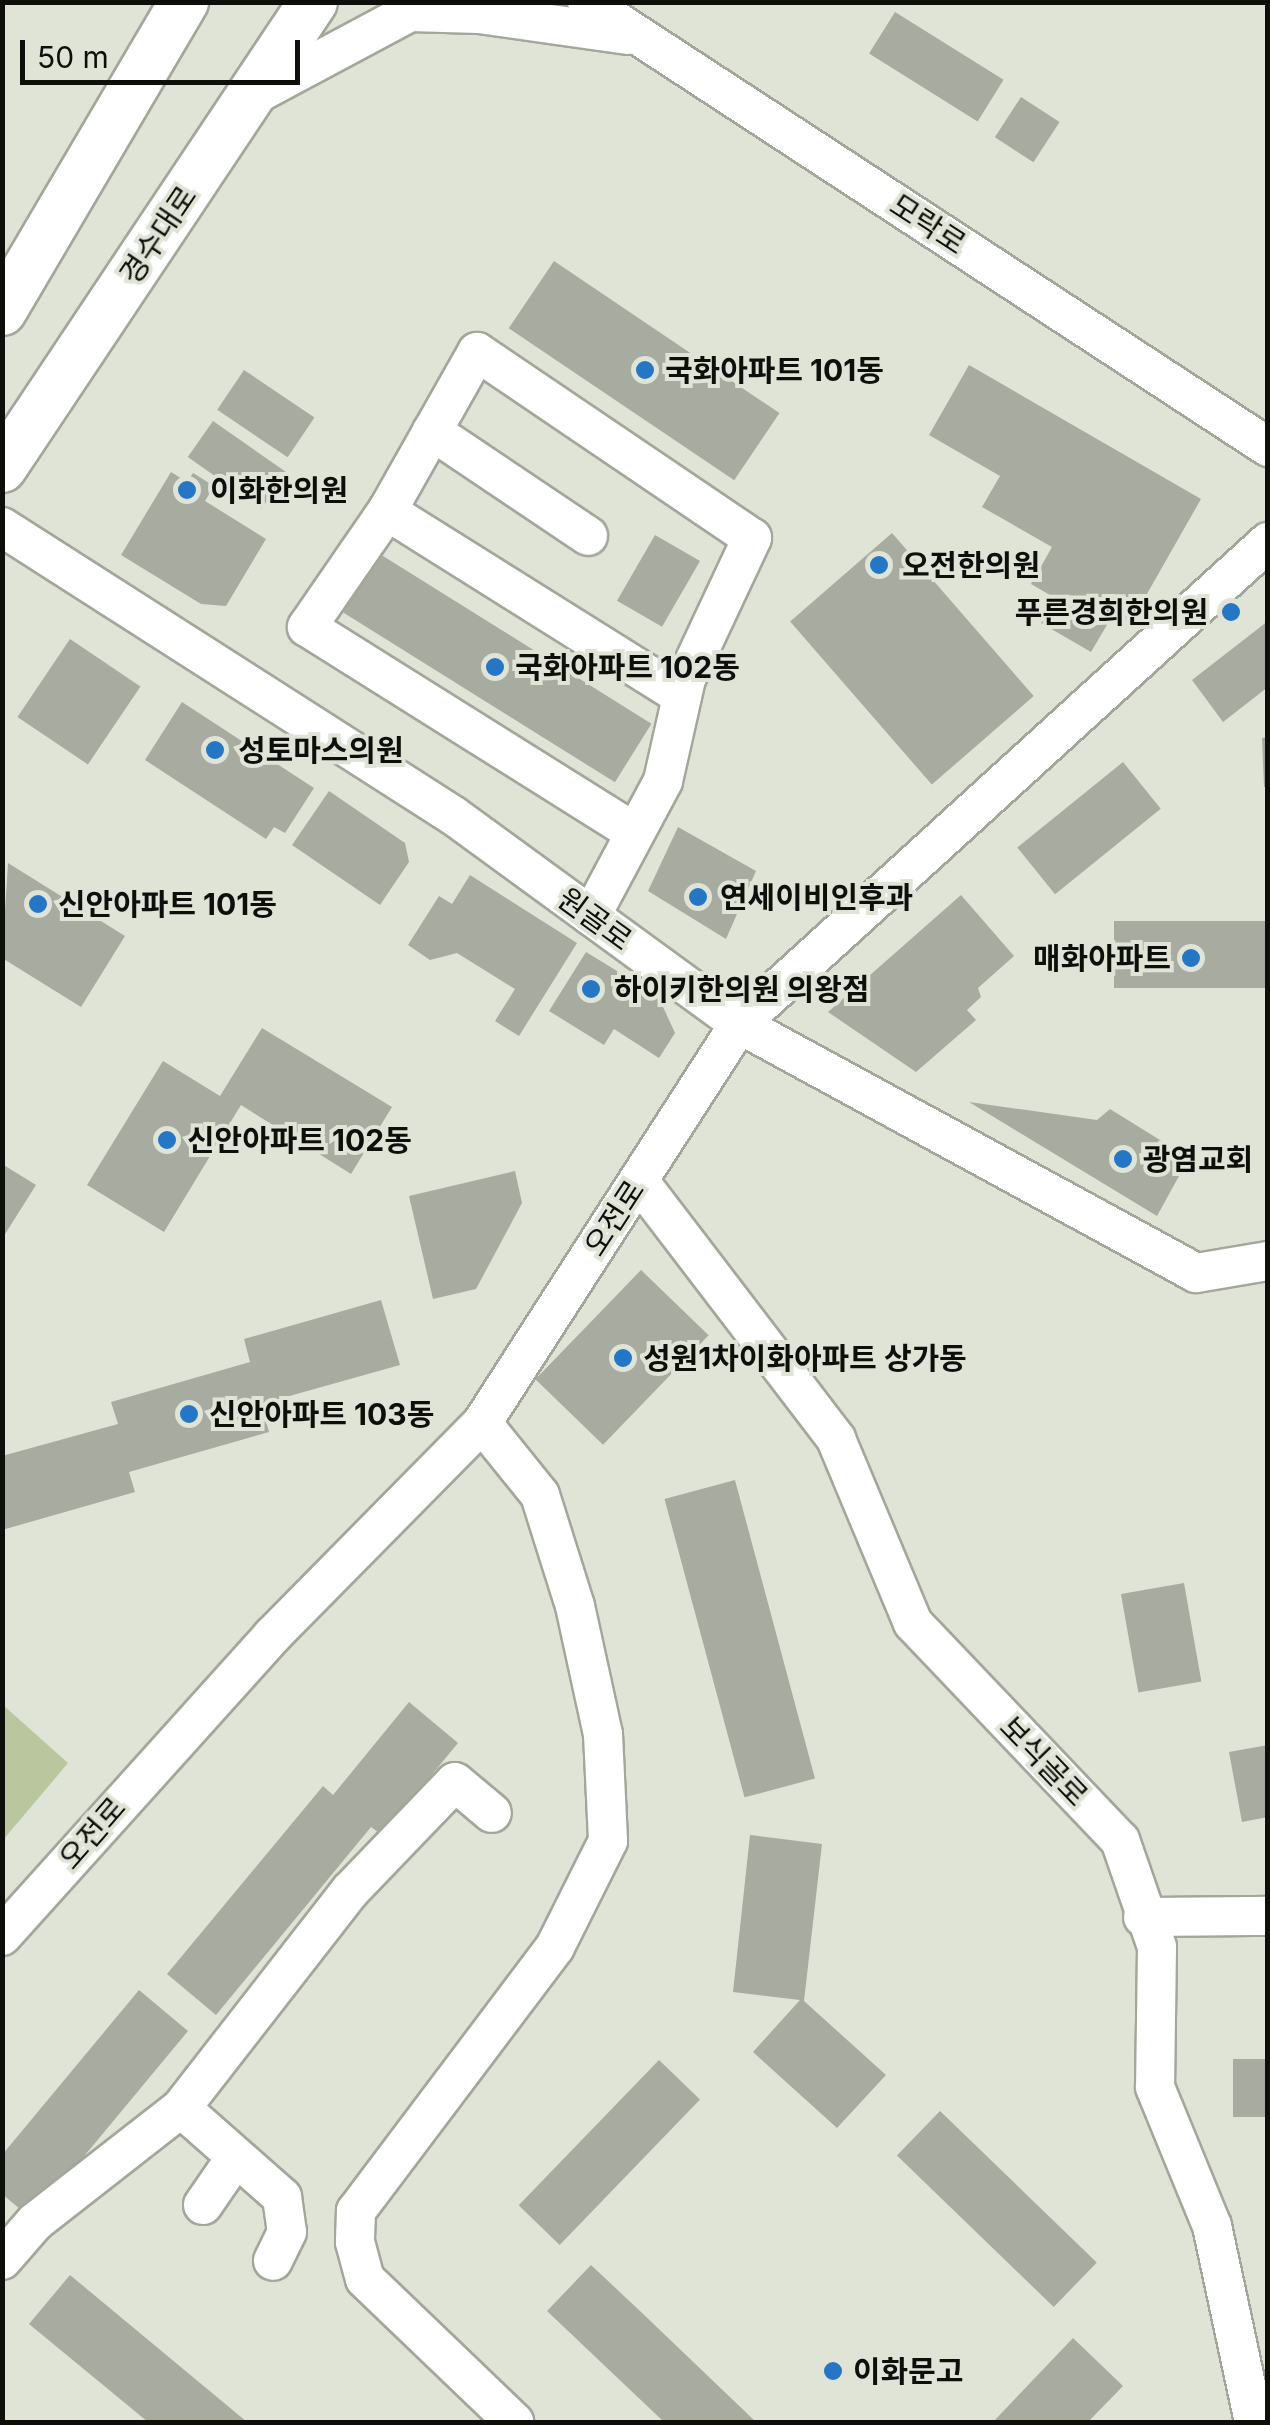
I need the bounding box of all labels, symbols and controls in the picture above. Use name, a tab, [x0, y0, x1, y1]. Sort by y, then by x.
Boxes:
scale bar	[25, 20, 305, 82]
text: 50 m	[37, 39, 109, 75]
street label: 경수대로	[112, 179, 204, 291]
street label: 모락로	[883, 186, 973, 262]
place label: 국화아파트 101동	[665, 352, 884, 388]
marker: 국화아파트 101동	[634, 359, 656, 381]
place label: 이화한의원	[210, 472, 348, 508]
marker: 이화한의원	[174, 477, 200, 503]
place label: 오전한의원	[902, 547, 1040, 583]
marker: 오전한의원	[866, 552, 892, 578]
place label: 푸른경희한의원	[1015, 594, 1208, 630]
marker: 푸른경희한의원	[1218, 599, 1244, 625]
place label: 국화아파트 102동	[515, 649, 740, 685]
marker: 국화아파트 102동	[484, 656, 506, 678]
place label: 성토마스의원	[238, 732, 404, 768]
marker: 성토마스의원	[202, 737, 228, 763]
place label: 연세이비인후과	[720, 879, 913, 915]
street label: 원골로	[551, 880, 639, 958]
marker: 연세이비인후과	[685, 884, 711, 910]
place label: 신안아파트 101동	[58, 886, 277, 922]
marker: 신안아파트 101동	[27, 893, 49, 915]
place label: 매화아파트	[1033, 940, 1171, 976]
marker: 매화아파트	[1180, 947, 1202, 969]
place label: 하이키한의원 의왕점	[614, 971, 870, 1007]
marker: 하이키한의원 의왕점	[578, 976, 604, 1002]
place label: 신안아파트 102동	[187, 1122, 412, 1158]
marker: 신안아파트 102동	[156, 1129, 178, 1151]
place label: 광염교회	[1143, 1141, 1253, 1177]
marker: 광염교회	[1112, 1148, 1134, 1170]
street label: 오전로	[576, 1173, 652, 1263]
place label: 성원1차이화아파트 상가동	[643, 1340, 967, 1376]
marker: 성원1차이화아파트 상가동	[612, 1347, 634, 1369]
place label: 신안아파트 103동	[209, 1396, 434, 1432]
marker: 신안아파트 103동	[178, 1403, 200, 1425]
street label: 보식골로	[993, 1709, 1095, 1813]
street label: 오전로	[51, 1790, 133, 1876]
place label: 이화문고	[853, 2353, 963, 2389]
marker: 이화문고	[822, 2360, 844, 2382]

